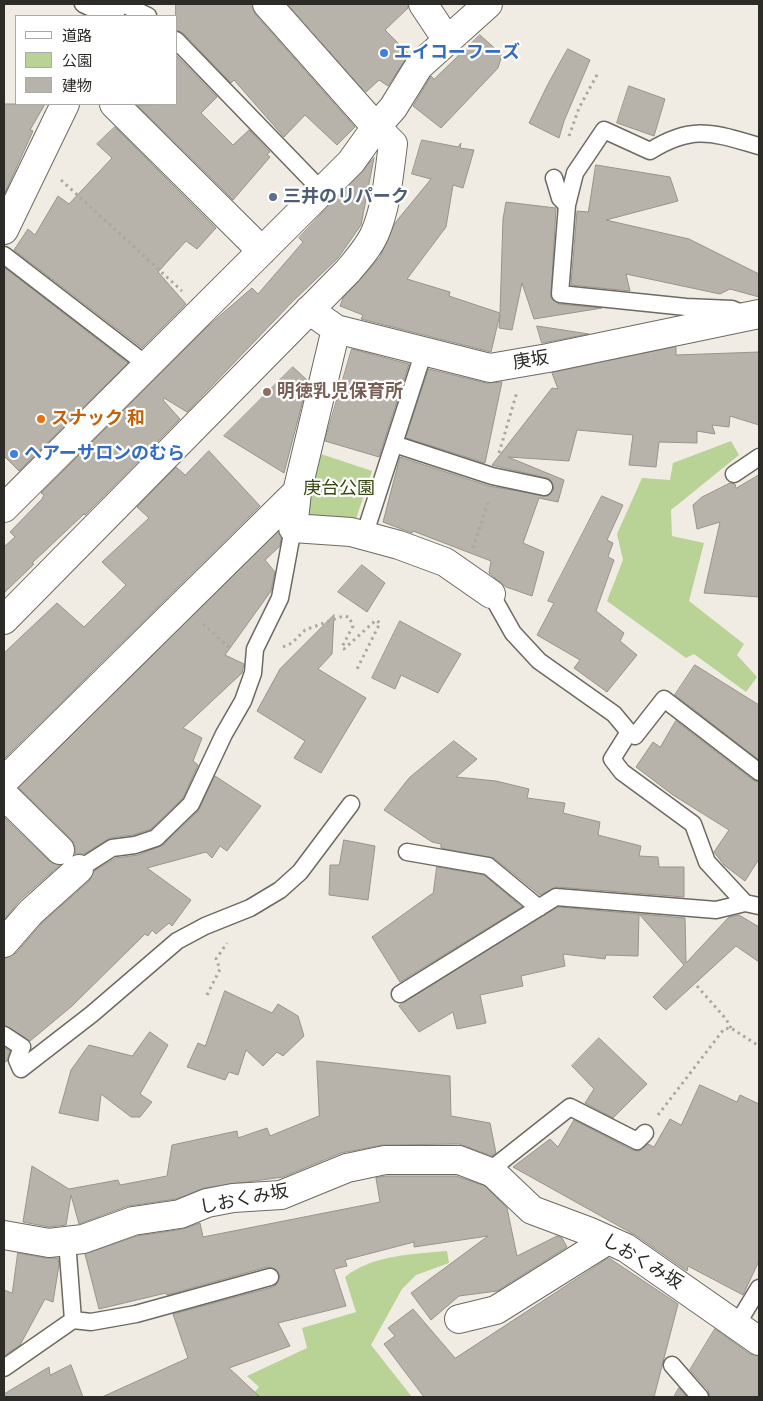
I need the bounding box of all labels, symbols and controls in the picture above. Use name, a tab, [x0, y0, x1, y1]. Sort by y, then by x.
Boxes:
legend	[15, 15, 178, 105]
text: 道路	[62, 27, 92, 45]
place label: エイコーフーズ	[394, 42, 520, 64]
marker: エイコーフーズ	[378, 47, 390, 59]
text: 公園	[62, 52, 92, 70]
text: 建物	[62, 77, 92, 95]
place label: 三井のリパーク	[283, 186, 409, 208]
marker: 三井のリパーク	[267, 191, 279, 203]
street label: 庚坂	[511, 347, 551, 375]
place label: 明徳乳児保育所	[277, 381, 403, 403]
marker: 明徳乳児保育所	[261, 386, 273, 398]
place label: スナック 和	[51, 408, 145, 430]
marker: スナック 和	[35, 413, 47, 425]
place label: ヘアーサロンのむら	[24, 443, 185, 465]
marker: ヘアーサロンのむら	[8, 448, 20, 460]
park label: 庚台公園	[303, 478, 375, 500]
street label: しおくみ坂	[198, 1181, 290, 1219]
street label: しおくみ坂	[598, 1230, 686, 1294]

